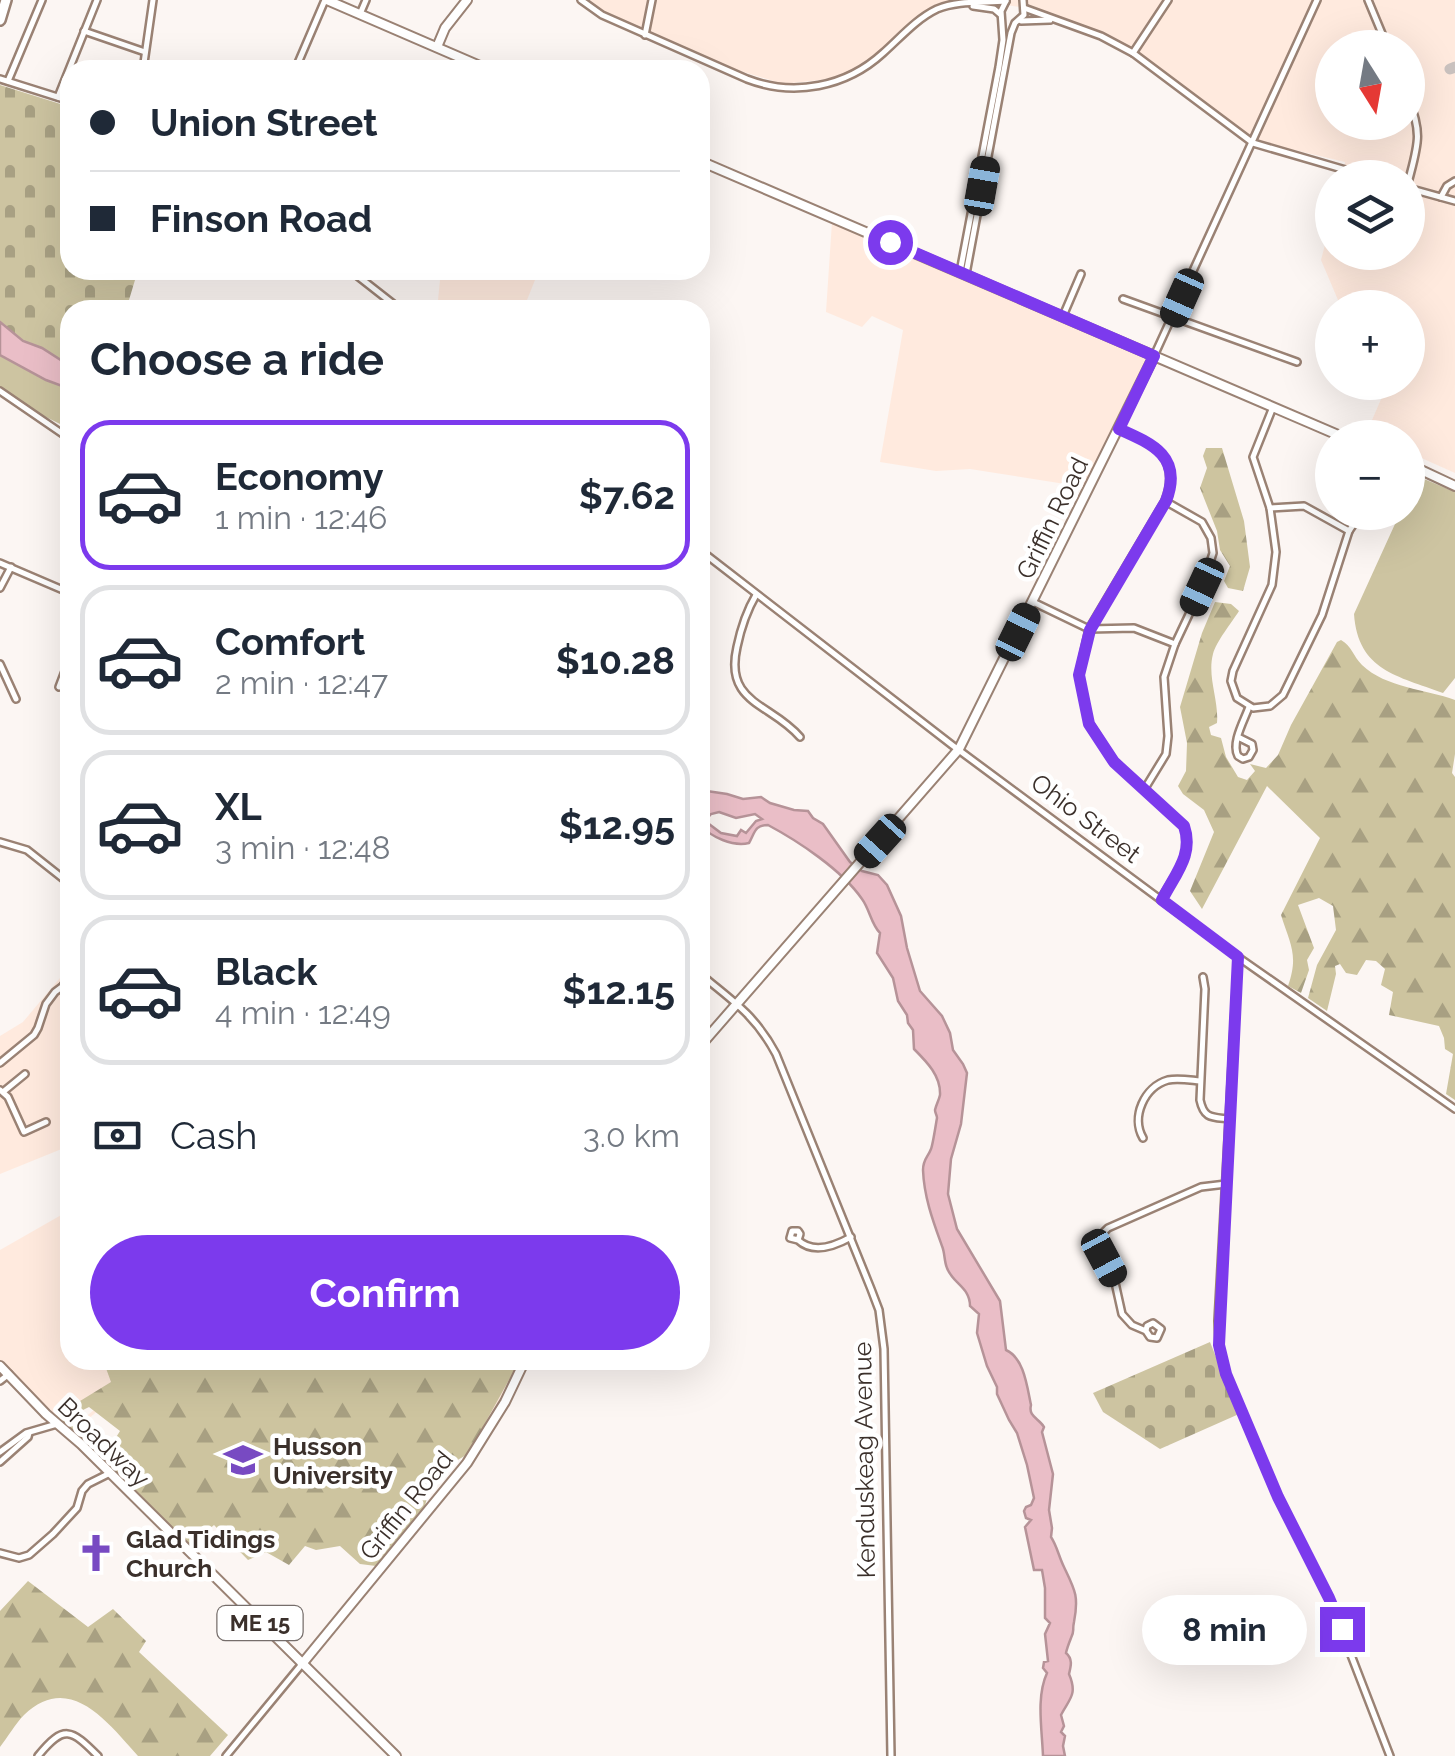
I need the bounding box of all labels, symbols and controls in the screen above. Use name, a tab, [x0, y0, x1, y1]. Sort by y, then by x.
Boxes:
north arrow	[1315, 30, 1425, 140]
map controls	[1315, 30, 1425, 530]
text: Union Street	[150, 100, 378, 145]
car	[962, 154, 1002, 218]
button: layers	[1315, 160, 1425, 270]
text: Finson Road	[150, 196, 372, 241]
route start	[868, 220, 913, 265]
car	[1156, 264, 1208, 332]
button: +	[1315, 290, 1425, 400]
text: Choose a ride	[90, 333, 384, 386]
button: −	[1315, 420, 1425, 530]
icon: car	[95, 450, 185, 540]
street label: Griffin Road	[1010, 452, 1094, 584]
text: Economy	[215, 454, 384, 499]
text: $7.62	[579, 473, 675, 518]
text: 1 min · 12:46	[215, 499, 387, 536]
car	[1176, 553, 1228, 621]
car	[991, 598, 1045, 666]
icon: car	[95, 615, 185, 705]
text: Comfort	[215, 619, 365, 664]
text: $10.28	[556, 638, 675, 683]
text: 2 min · 12:47	[215, 664, 388, 701]
street label: Ohio Street	[1025, 767, 1147, 869]
icon: car	[95, 780, 185, 870]
text: XL	[215, 784, 262, 829]
text: $12.95	[559, 803, 675, 848]
car	[849, 809, 911, 873]
text: 3 min · 12:48	[215, 829, 391, 866]
icon: car	[95, 945, 185, 1035]
text: Black	[215, 949, 317, 994]
text: $12.15	[562, 968, 675, 1013]
text: 4 min · 12:49	[215, 994, 391, 1031]
icon: cash	[90, 1108, 145, 1163]
text: Cash	[170, 1113, 257, 1158]
text: 3.0 km	[583, 1117, 680, 1154]
car	[1077, 1224, 1131, 1292]
button: Confirm	[90, 1235, 680, 1350]
street label: Kenduskeag Avenue	[847, 1341, 881, 1579]
street label: Broadway	[52, 1391, 156, 1493]
place label: Husson University	[273, 1431, 393, 1490]
school or university icon: Husson University	[222, 1439, 264, 1481]
street label: Griffin Road	[353, 1445, 459, 1565]
place label: Glad Tidings Church	[126, 1524, 275, 1583]
church icon: Glad Tidings Church	[75, 1532, 117, 1574]
callout: 8 min	[1142, 1594, 1307, 1664]
road number: ME 15	[218, 1606, 302, 1640]
route end	[1320, 1607, 1365, 1652]
text: 8 min	[1182, 1611, 1267, 1648]

